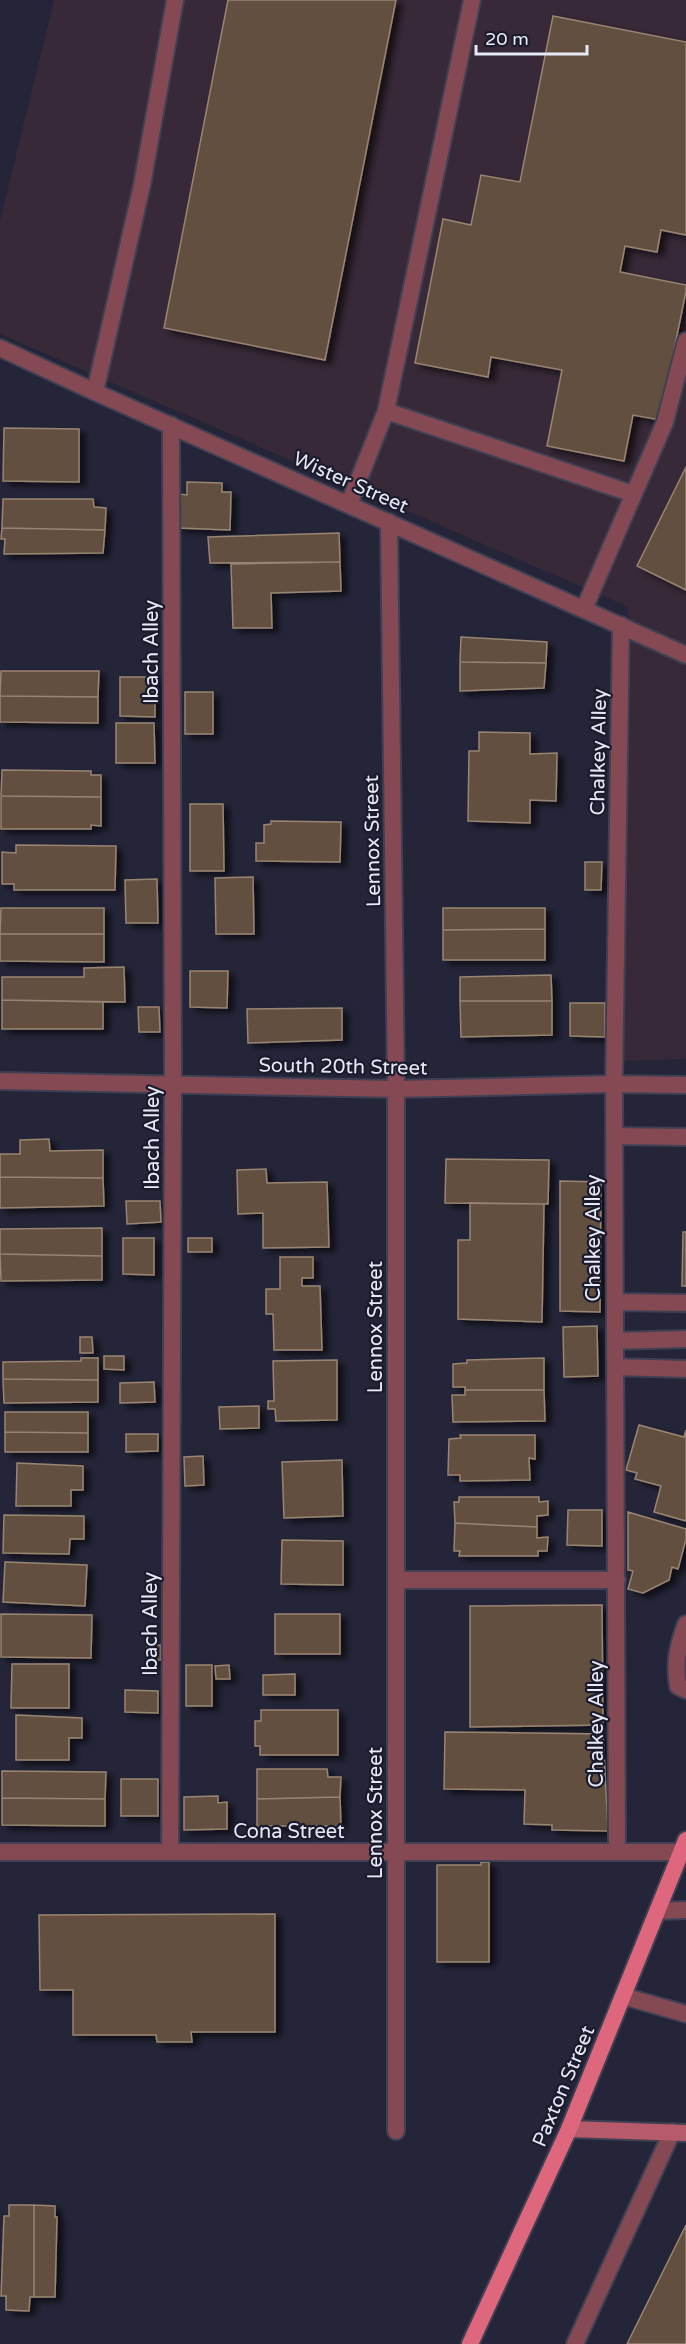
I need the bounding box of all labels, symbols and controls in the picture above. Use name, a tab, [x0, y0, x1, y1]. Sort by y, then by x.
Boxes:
scale bar	[476, 18, 587, 56]
text: 20 m	[485, 28, 529, 50]
street label: Wister Street	[289, 447, 412, 519]
street label: Ibach Alley	[140, 600, 164, 704]
street label: Chalkey Alley	[586, 688, 612, 816]
street label: Lennox Street	[360, 774, 386, 907]
street label: South 20th Street	[258, 1054, 428, 1080]
street label: Ibach Alley	[141, 1086, 165, 1190]
street label: Chalkey Alley	[582, 1174, 606, 1301]
street label: Lennox Street	[364, 1261, 388, 1393]
street label: Ibach Alley	[139, 1572, 163, 1676]
street label: Chalkey Alley	[585, 1660, 609, 1787]
street label: Lennox Street	[364, 1747, 388, 1879]
street label: Cona Street	[233, 1820, 345, 1844]
street label: Paxton Street	[528, 2022, 600, 2151]

